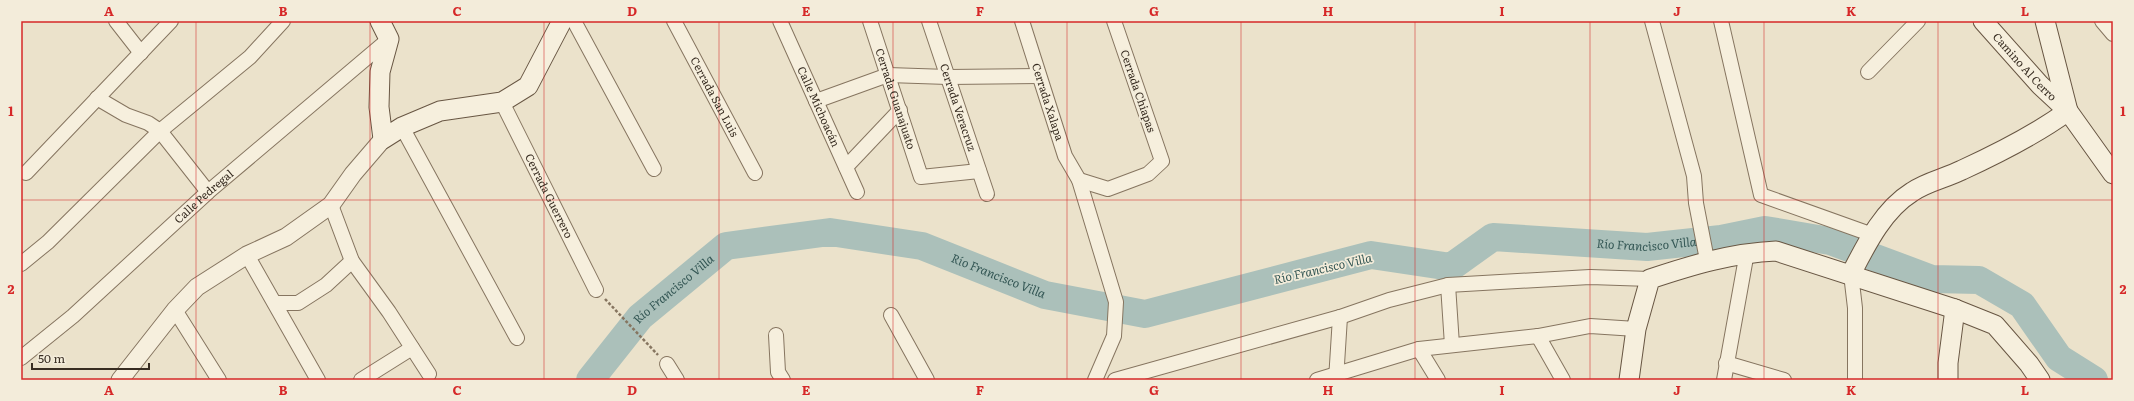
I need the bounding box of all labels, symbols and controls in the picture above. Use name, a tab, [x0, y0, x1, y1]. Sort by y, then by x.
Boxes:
text: A	[104, 1, 114, 20]
text: B	[279, 1, 288, 20]
text: C	[452, 1, 462, 20]
text: D	[627, 1, 637, 20]
text: E	[802, 1, 811, 20]
text: F	[976, 1, 984, 20]
text: G	[1149, 1, 1159, 20]
text: H	[1323, 1, 1334, 20]
text: I	[1499, 1, 1505, 20]
text: J	[1673, 1, 1681, 20]
text: K	[1846, 1, 1857, 20]
text: L	[2021, 1, 2029, 20]
street label: Camino Al Cerro	[1990, 29, 2061, 104]
street label: Cerrada Guanajuato	[872, 46, 920, 151]
street label: Cerrada Chiapas	[1117, 47, 1161, 134]
street label: Cerrada San Luis	[687, 54, 743, 139]
street label: Cerrada Veracruz	[937, 61, 981, 153]
street label: Cerrada Xalapa	[1029, 61, 1069, 142]
street label: Calle Michoacán	[794, 63, 845, 149]
text: 1	[8, 101, 14, 120]
text: 1	[2120, 101, 2126, 120]
street label: Cerrada Guerrero	[522, 150, 578, 241]
street label: Calle Pedregal	[170, 165, 236, 226]
water label: Río Francisco Villa	[1596, 232, 1697, 255]
water label: Río Francisco Villa	[1272, 248, 1374, 288]
water label: Río Francisco Villa	[949, 249, 1049, 302]
water label: Río Francisco Villa	[628, 250, 717, 327]
text: 2	[8, 279, 15, 298]
text: 2	[2120, 279, 2127, 298]
scale bar	[32, 345, 149, 371]
text: 50 m	[38, 349, 65, 367]
text: A	[104, 380, 114, 399]
text: B	[279, 380, 288, 399]
text: C	[452, 380, 462, 399]
text: D	[627, 380, 637, 399]
text: E	[802, 380, 811, 399]
text: F	[976, 380, 984, 399]
text: G	[1149, 380, 1159, 399]
text: H	[1323, 380, 1334, 399]
text: I	[1499, 380, 1505, 399]
text: J	[1673, 380, 1681, 399]
text: K	[1846, 380, 1857, 399]
text: L	[2021, 380, 2029, 399]

